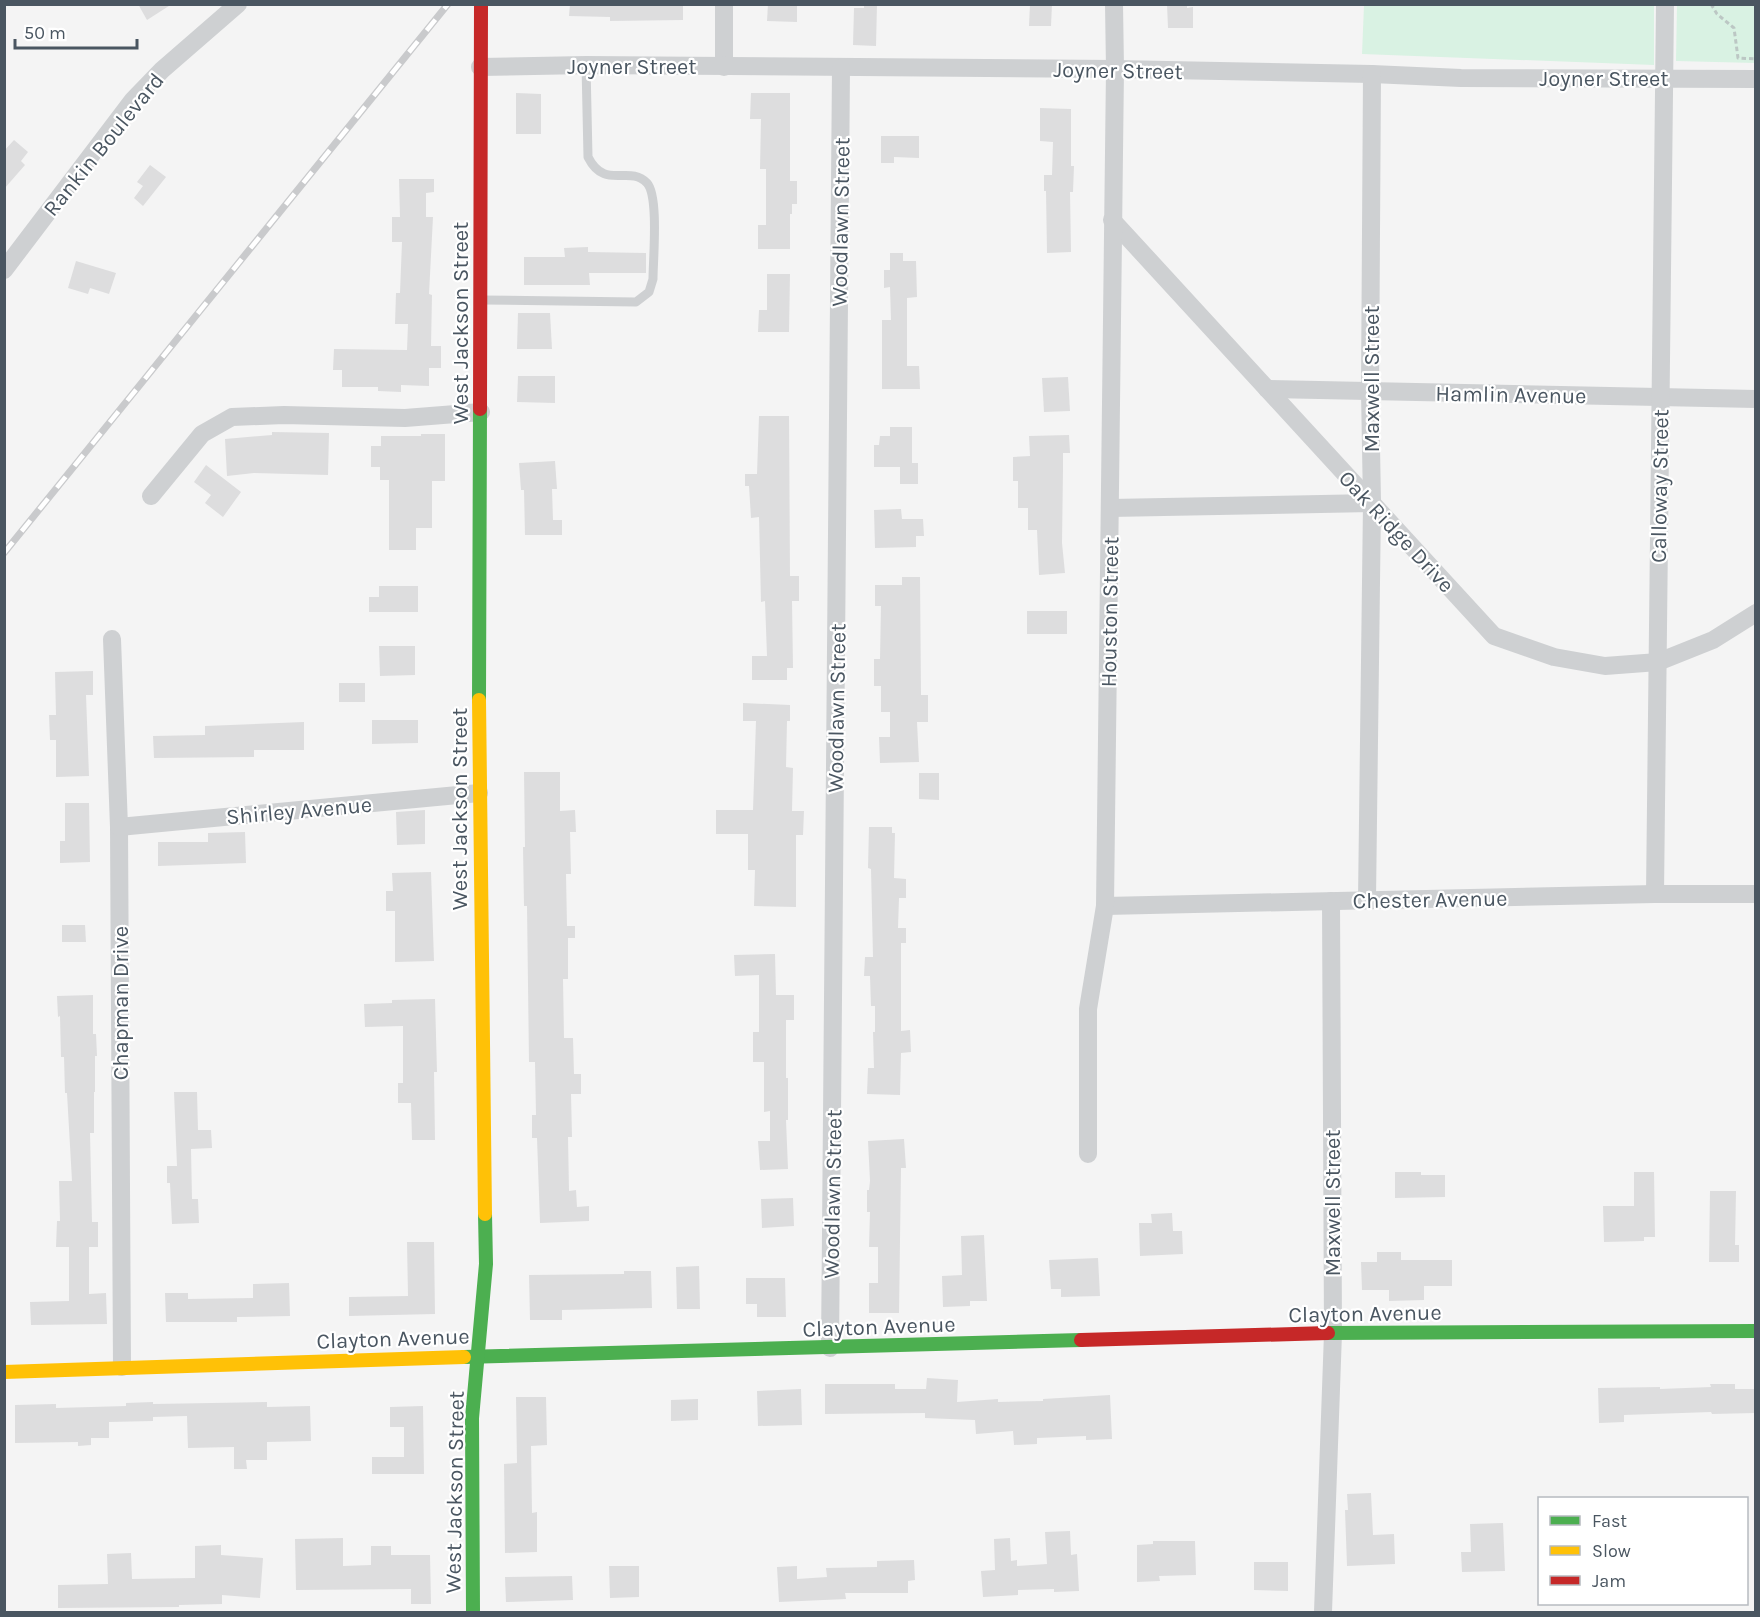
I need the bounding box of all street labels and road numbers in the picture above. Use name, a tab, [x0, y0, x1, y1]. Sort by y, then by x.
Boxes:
street label: Joyner Street	[567, 54, 697, 80]
street label: Joyner Street	[1053, 57, 1183, 85]
street label: Joyner Street	[1539, 66, 1669, 92]
street label: Rankin Boulevard	[38, 68, 170, 222]
street label: Woodlawn Street	[827, 137, 855, 307]
street label: West Jackson Street	[448, 222, 474, 424]
street label: Maxwell Street	[1359, 305, 1385, 453]
street label: Hamlin Avenue	[1435, 381, 1587, 409]
street label: Calloway Street	[1646, 409, 1674, 563]
street label: Oak Ridge Drive	[1333, 465, 1459, 598]
street label: Houston Street	[1096, 536, 1124, 688]
street label: Woodlawn Street	[823, 623, 851, 793]
street label: West Jackson Street	[447, 708, 473, 910]
street label: Shirley Avenue	[225, 792, 373, 830]
street label: Chester Avenue	[1352, 886, 1508, 914]
street label: Chapman Drive	[108, 926, 134, 1080]
street label: Woodlawn Street	[819, 1109, 847, 1279]
street label: Maxwell Street	[1320, 1129, 1346, 1277]
street label: Clayton Avenue	[1288, 1300, 1442, 1328]
street label: Clayton Avenue	[802, 1311, 956, 1343]
street label: Clayton Avenue	[316, 1323, 470, 1355]
street label: West Jackson Street	[440, 1391, 470, 1593]

